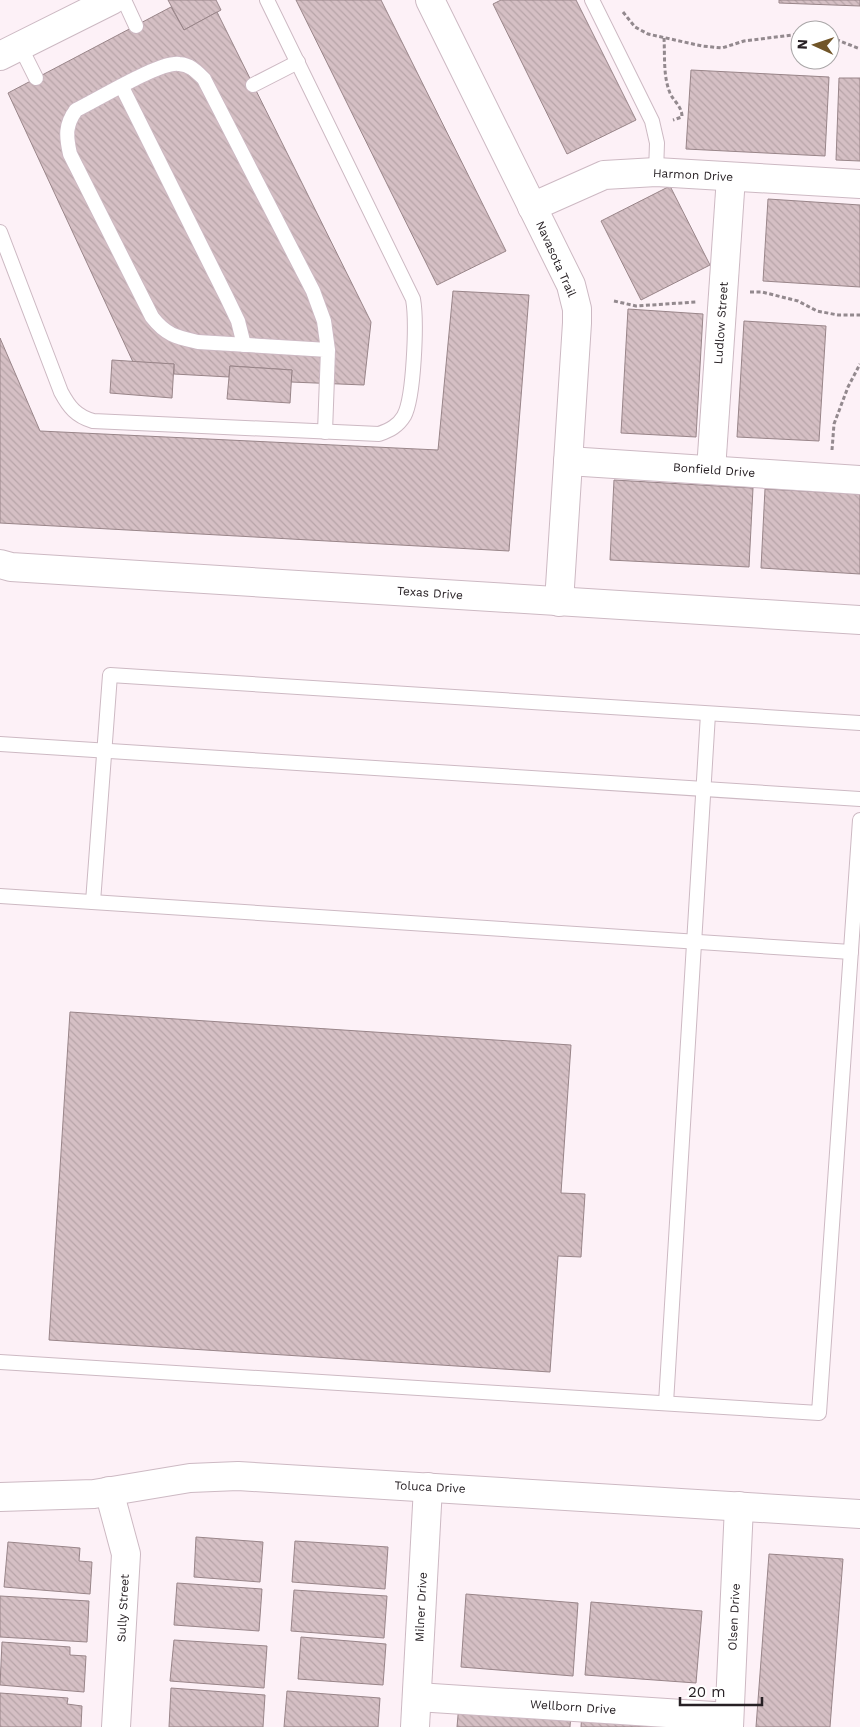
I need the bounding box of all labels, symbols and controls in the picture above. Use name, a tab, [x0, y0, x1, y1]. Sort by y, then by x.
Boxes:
north arrow	[790, 20, 840, 70]
text: N	[794, 39, 810, 50]
street label: Harmon Drive	[652, 166, 734, 184]
street label: Navasota Trail	[533, 219, 579, 299]
street label: Ludlow Street	[711, 281, 731, 365]
street label: Bonfield Drive	[672, 460, 756, 480]
street label: Texas Drive	[397, 584, 463, 602]
street label: Toluca Drive	[394, 1478, 466, 1496]
street label: Milner Drive	[412, 1572, 430, 1642]
street label: Sully Street	[114, 1574, 132, 1642]
street label: Olsen Drive	[725, 1583, 743, 1651]
scale bar	[680, 1674, 762, 1706]
text: 20 m	[688, 1683, 726, 1701]
street label: Wellborn Drive	[529, 1697, 617, 1717]

